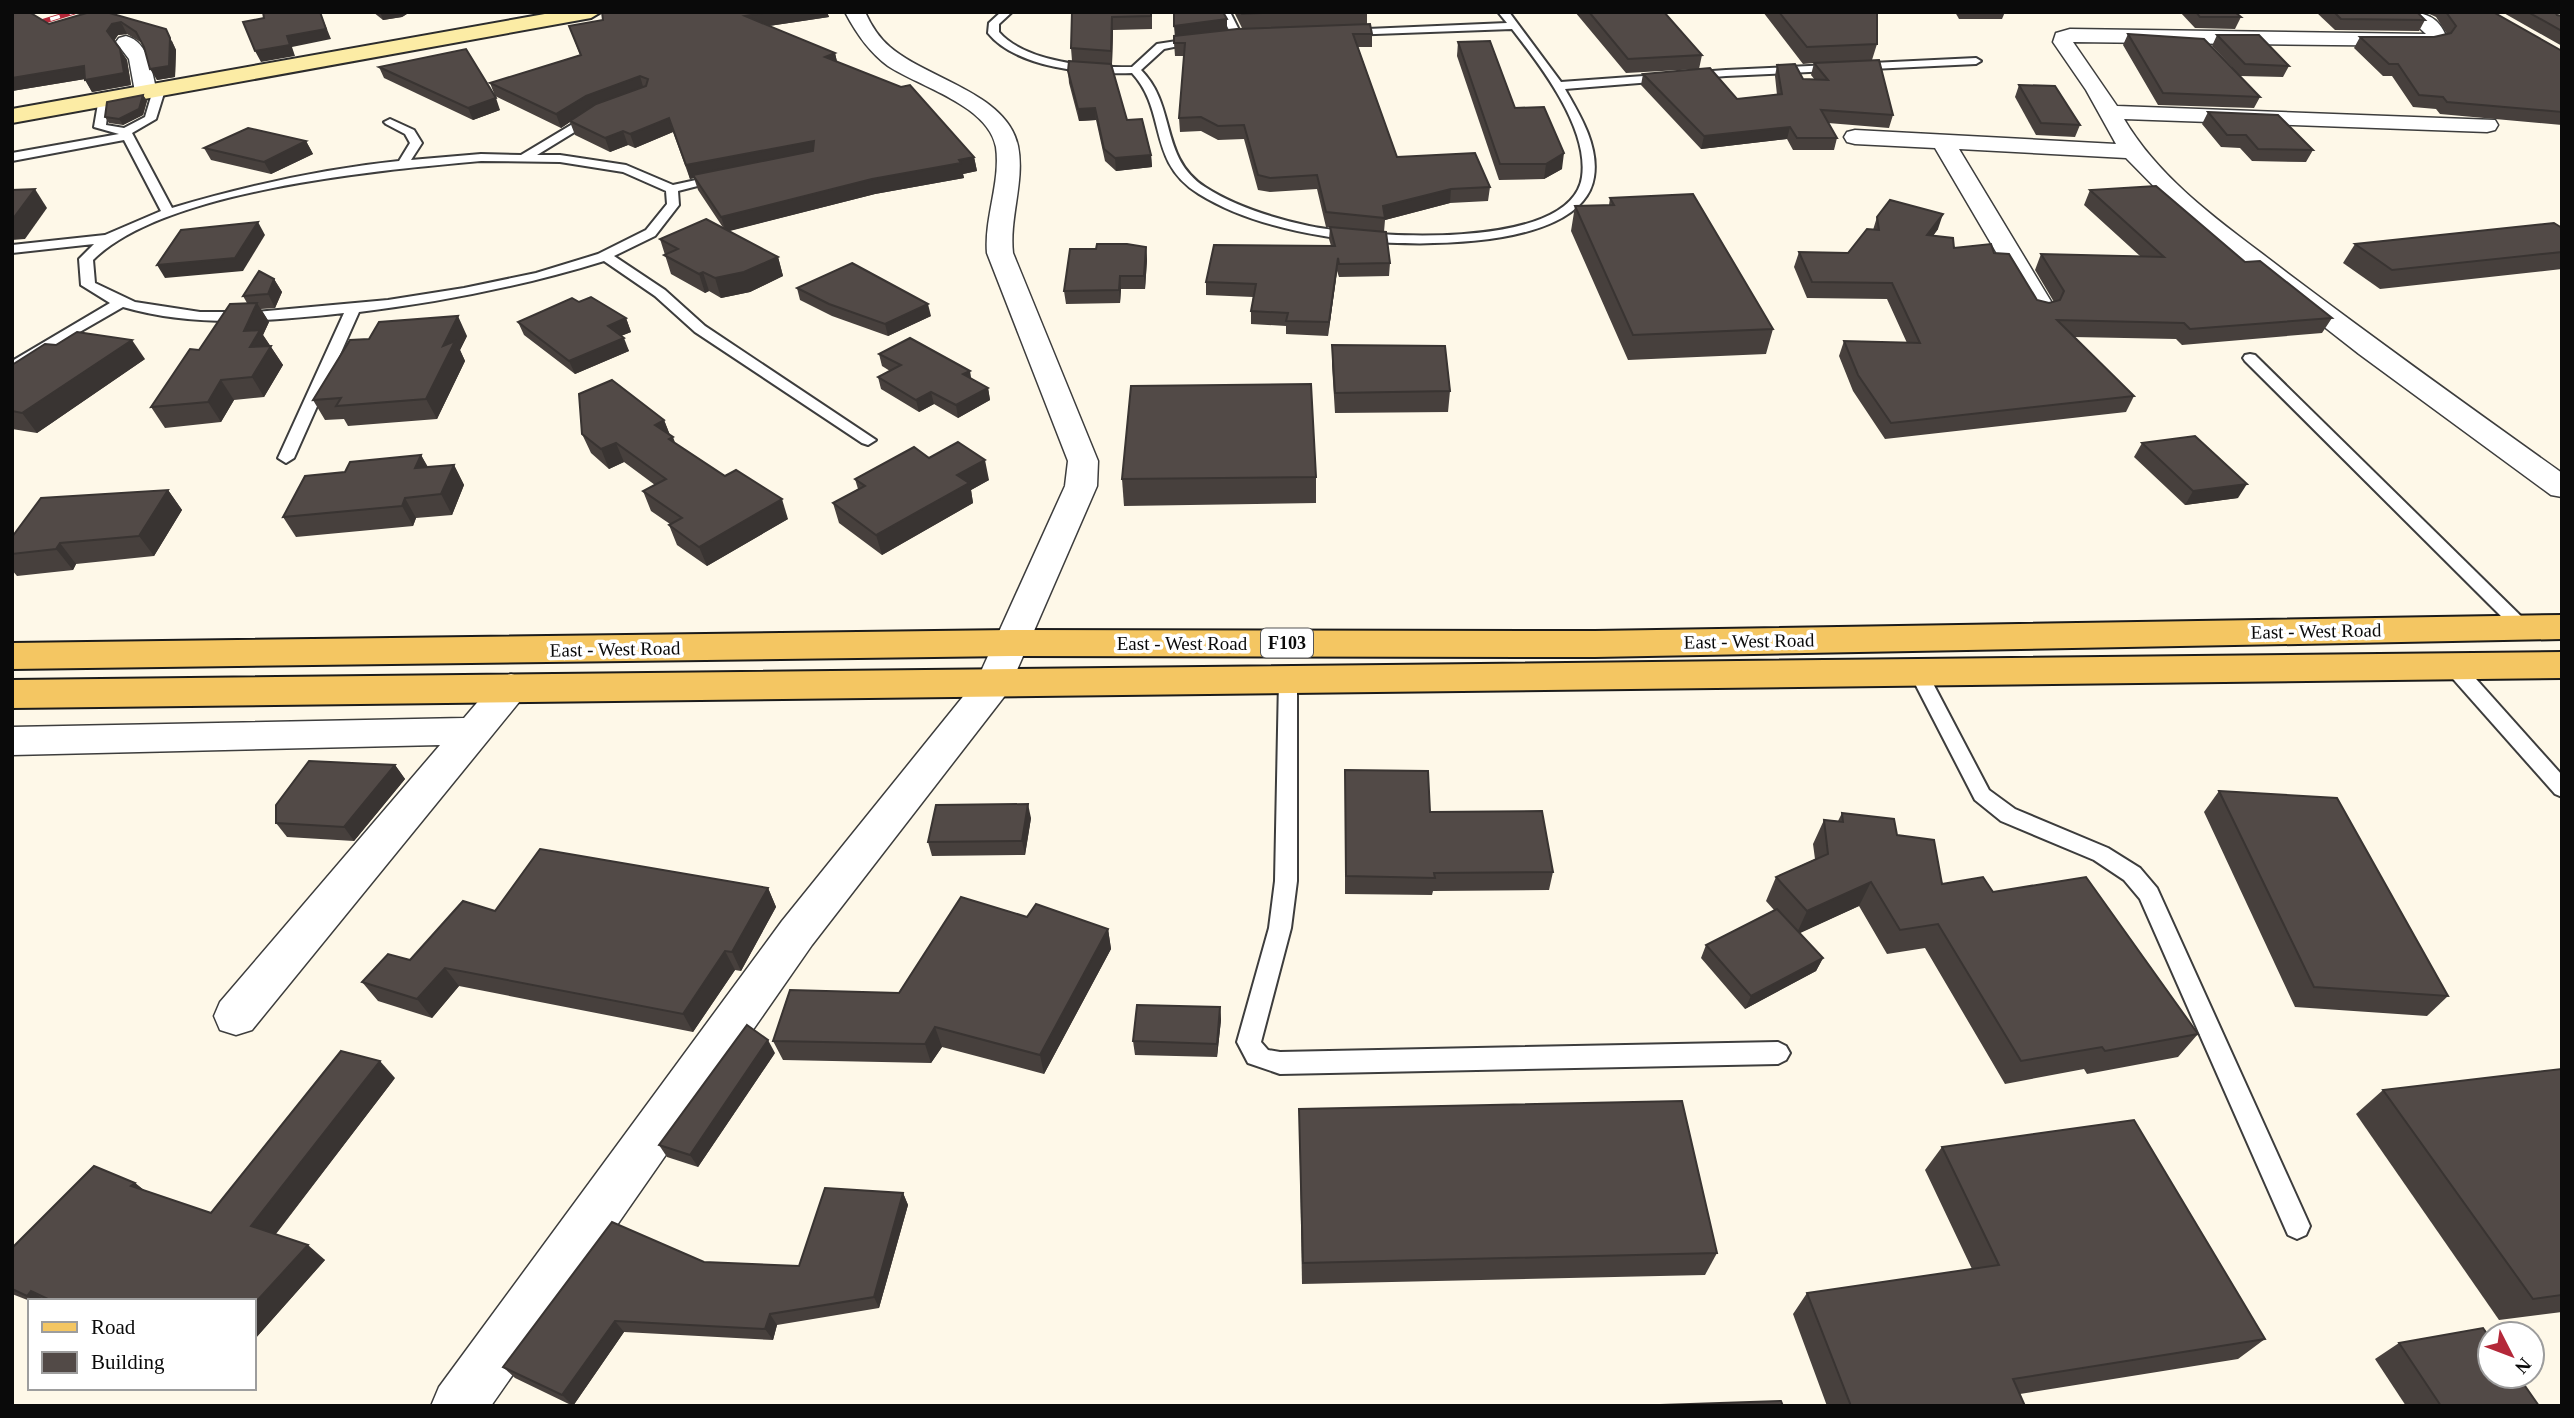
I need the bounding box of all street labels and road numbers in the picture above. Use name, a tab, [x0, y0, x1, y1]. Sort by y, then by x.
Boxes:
street label: East - West Road	[2251, 619, 2382, 643]
road number: F103	[1261, 628, 1313, 658]
street label: East - West Road	[1684, 629, 1815, 653]
street label: East - West Road	[1117, 633, 1248, 654]
street label: East - West Road	[550, 637, 681, 661]

